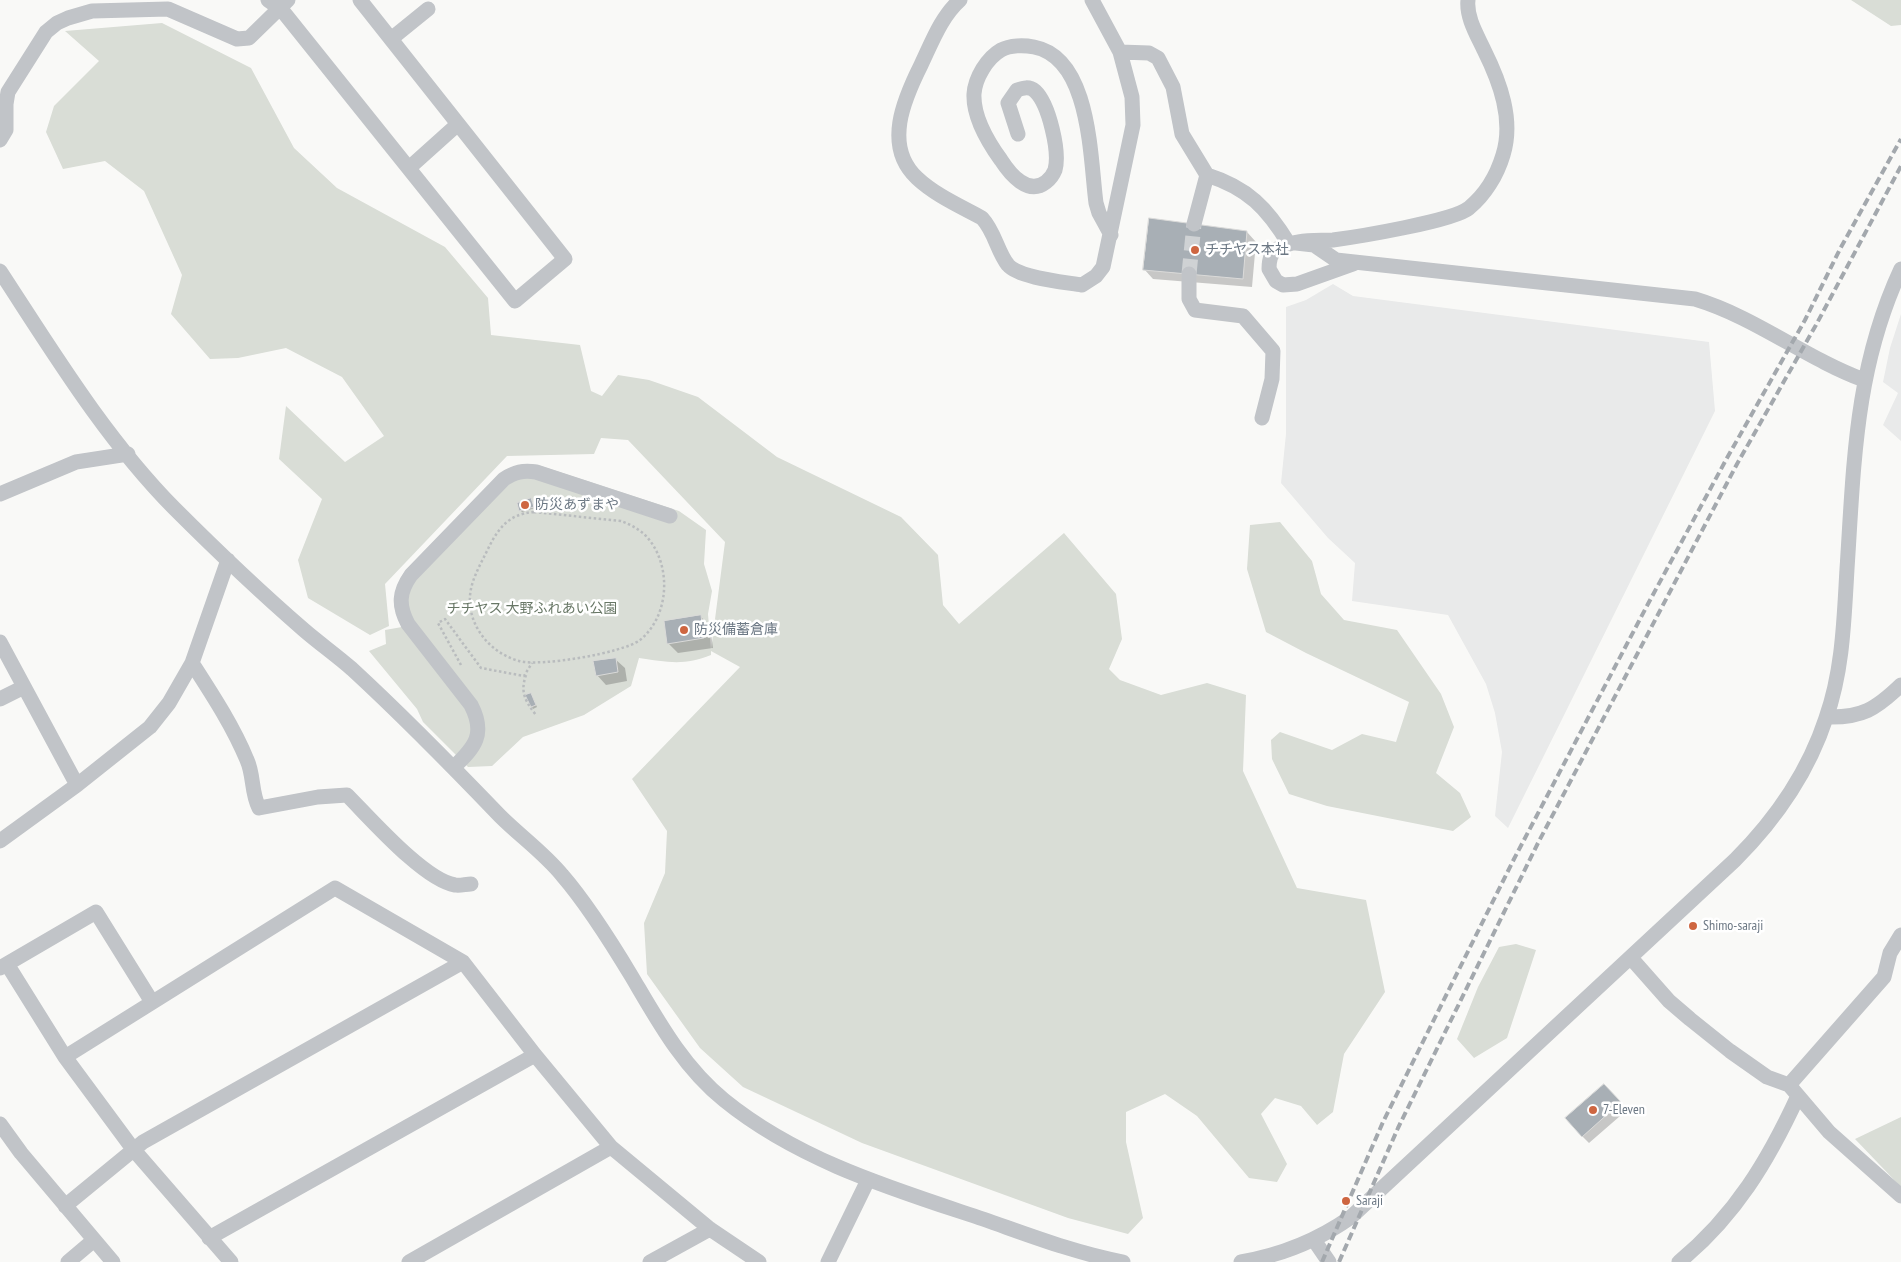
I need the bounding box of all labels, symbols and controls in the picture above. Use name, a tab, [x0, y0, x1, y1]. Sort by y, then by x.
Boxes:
place label: チチヤス本社	[1205, 242, 1289, 258]
marker: チチヤス本社	[1189, 244, 1201, 256]
place label: 防災あずまや	[535, 497, 619, 513]
marker: 防災あずまや	[519, 499, 531, 511]
park label: チチヤス 大野ふれあい公園	[447, 601, 617, 617]
place label: 防災備蓄倉庫	[694, 622, 778, 638]
marker: 防災備蓄倉庫	[678, 624, 690, 636]
place label: Shimo-saraji	[1703, 918, 1763, 934]
marker: Shimo-saraji	[1687, 920, 1699, 932]
place label: 7-Eleven	[1603, 1102, 1645, 1118]
marker: 7-Eleven	[1587, 1104, 1599, 1116]
place label: Saraji	[1356, 1193, 1383, 1209]
marker: Saraji	[1340, 1195, 1352, 1207]

